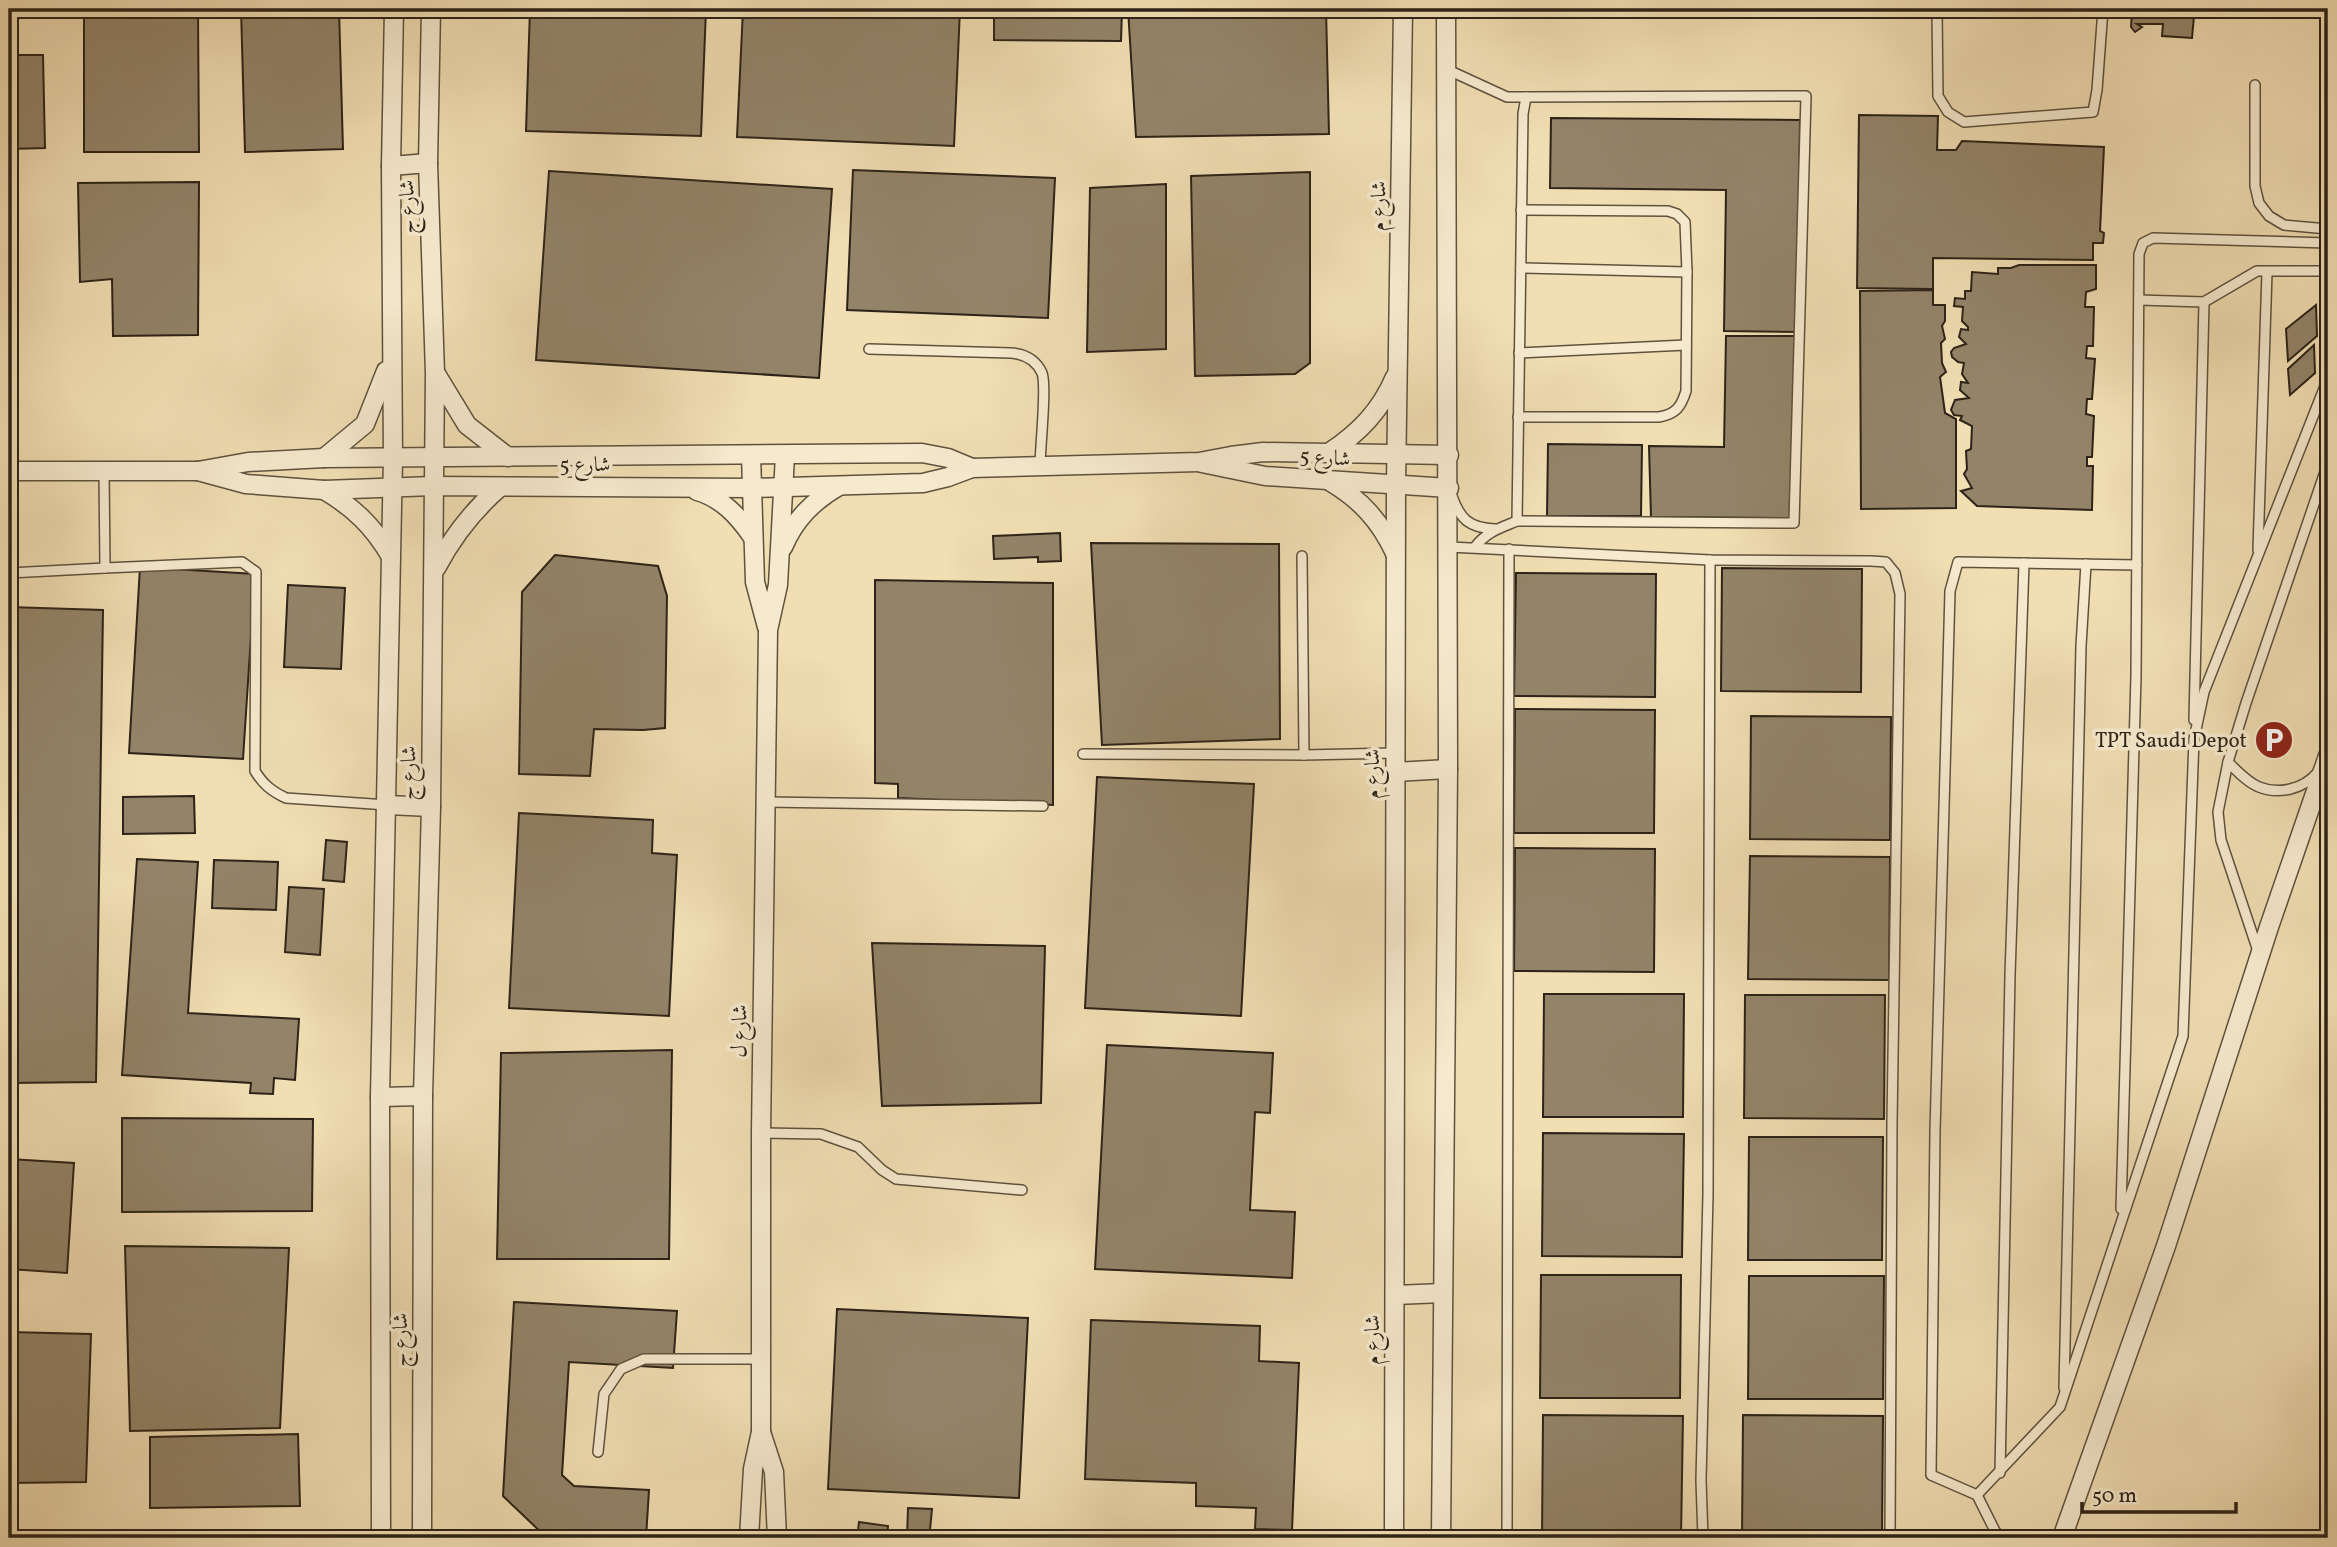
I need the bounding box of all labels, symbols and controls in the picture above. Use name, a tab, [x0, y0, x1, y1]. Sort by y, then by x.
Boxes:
street label: شارع ج	[393, 179, 427, 235]
street label: شارع م	[1365, 181, 1396, 231]
street label: شارع 5	[1298, 442, 1351, 477]
street label: شارع 5	[560, 451, 610, 482]
parking icon: TPT Saudi Depot	[2253, 719, 2295, 761]
place label: TPT Saudi Depot	[2095, 727, 2247, 756]
street label: شارع ج	[395, 746, 427, 801]
street label: شارع م	[1359, 749, 1390, 799]
street label: شارع ل	[726, 1004, 757, 1058]
street label: شارع ج	[387, 1313, 419, 1367]
street label: شارع م	[1359, 1315, 1390, 1365]
scale bar	[2082, 1470, 2236, 1514]
text: 50 m	[2092, 1482, 2137, 1511]

